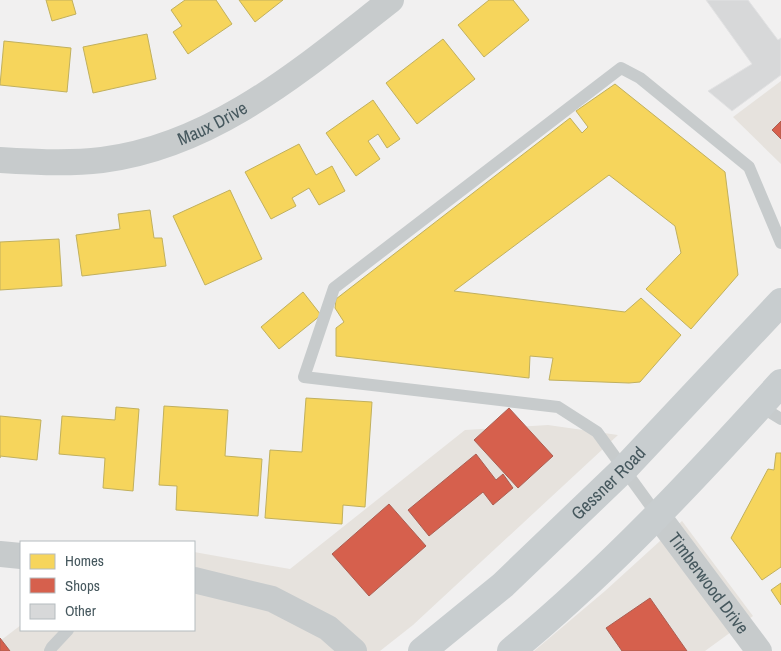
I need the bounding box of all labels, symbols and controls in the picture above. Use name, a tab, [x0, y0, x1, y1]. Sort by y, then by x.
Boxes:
street label: Maux Drive	[173, 95, 252, 151]
street label: Gessner Road	[565, 441, 651, 525]
street label: Timberwood Drive	[662, 527, 755, 639]
legend	[20, 541, 195, 631]
text: Homes	[65, 550, 104, 571]
text: Shops	[65, 575, 100, 596]
text: Other	[65, 600, 96, 621]

